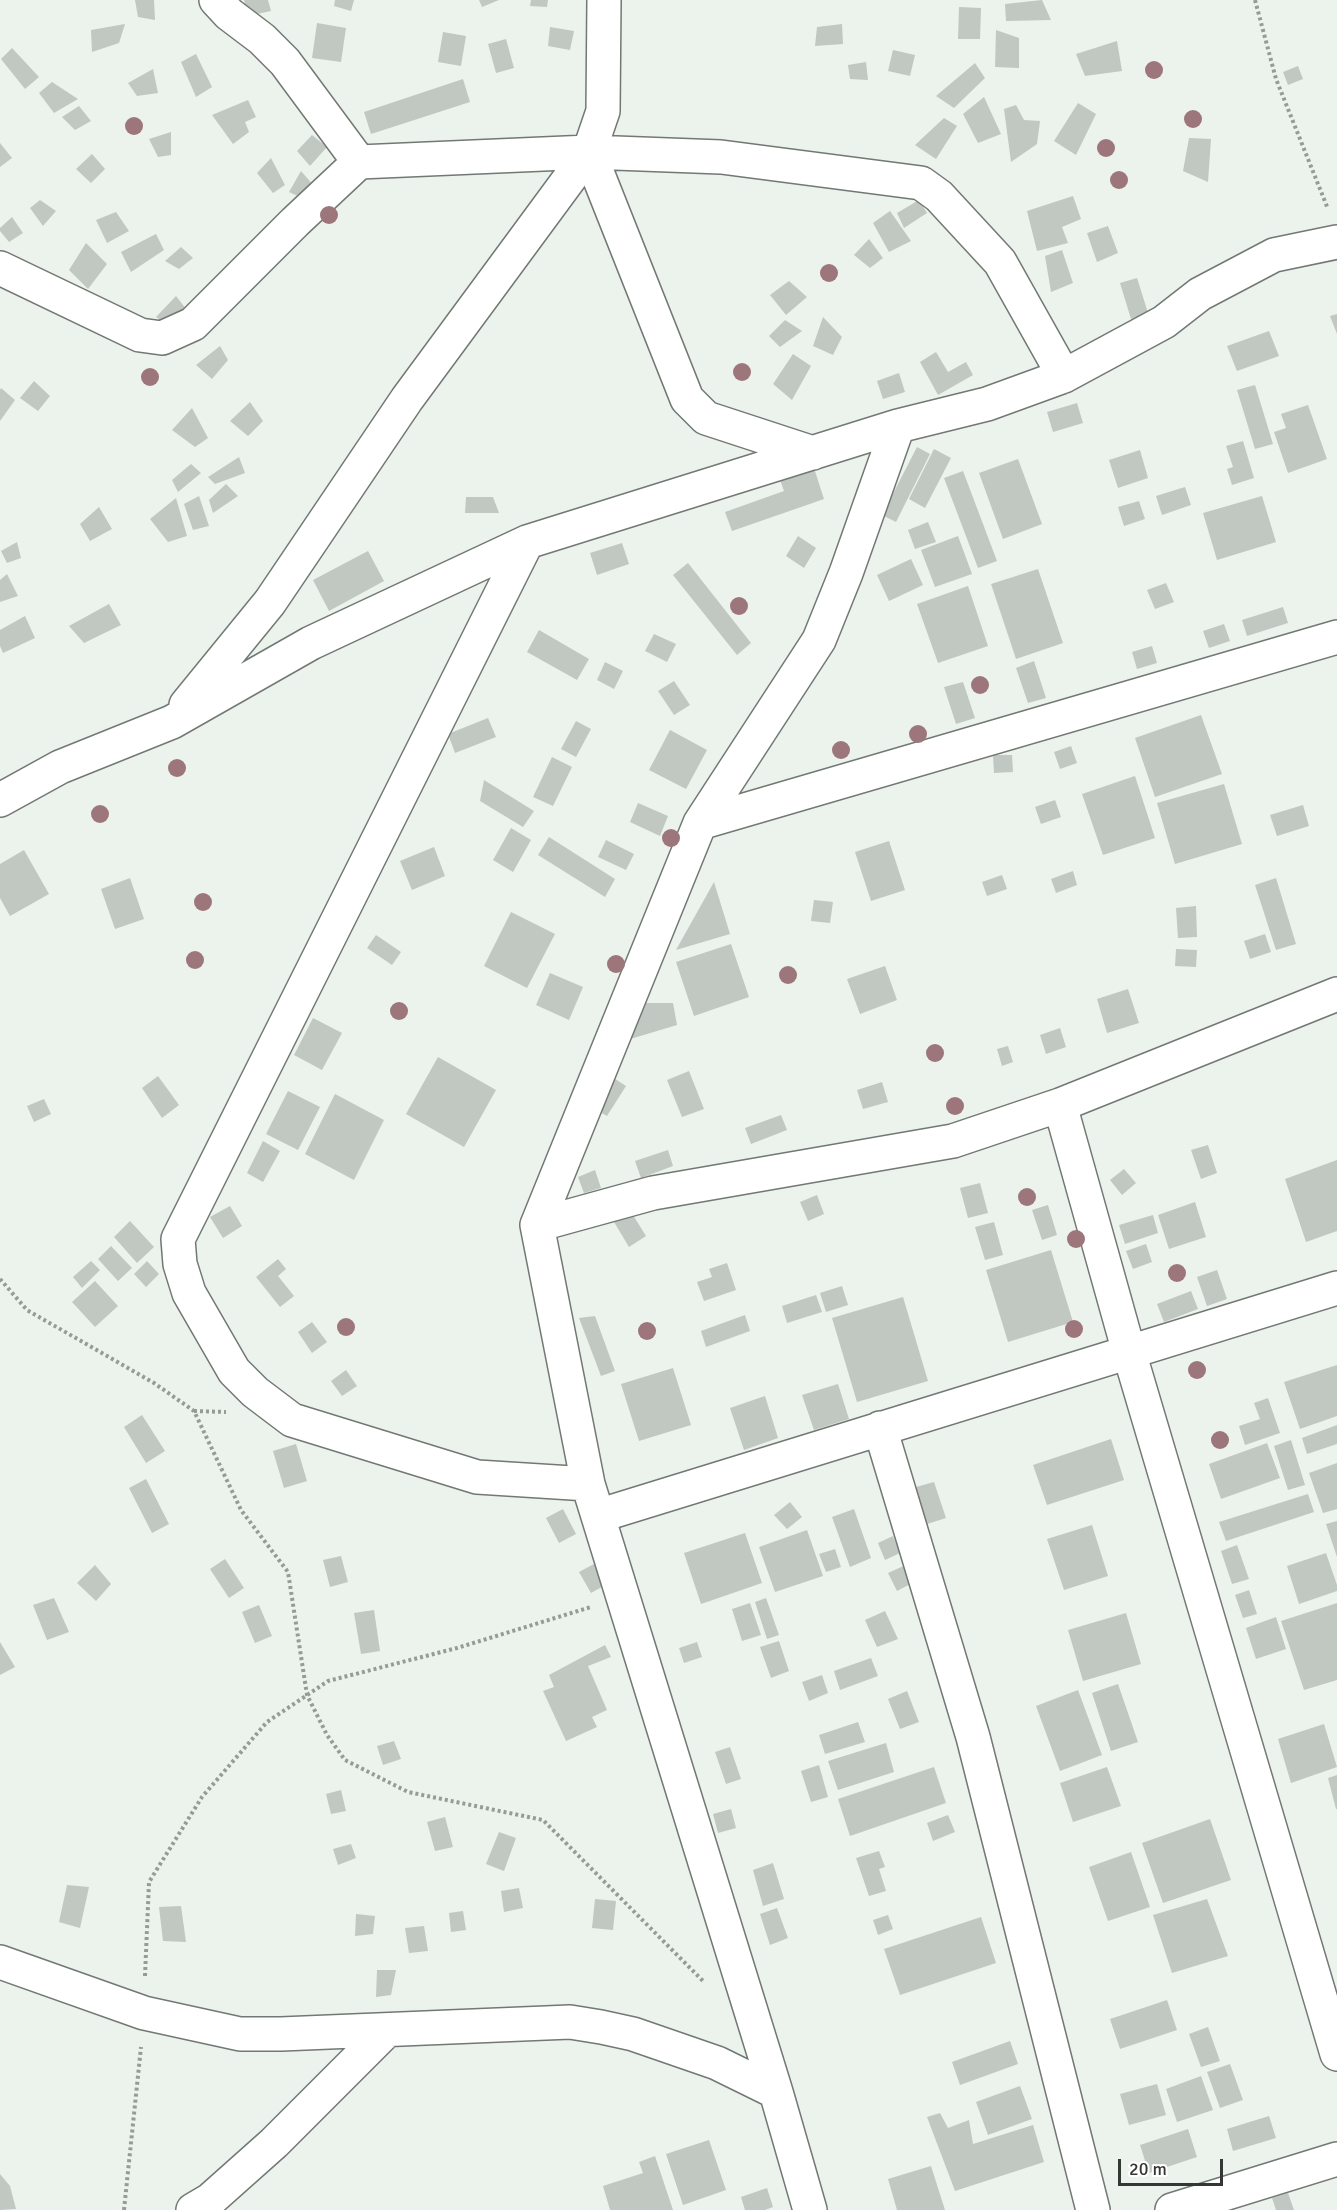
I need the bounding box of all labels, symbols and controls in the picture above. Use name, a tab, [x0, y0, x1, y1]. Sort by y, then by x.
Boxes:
scale bar	[1121, 2147, 1226, 2185]
text: 20 m	[1129, 2158, 1167, 2180]

